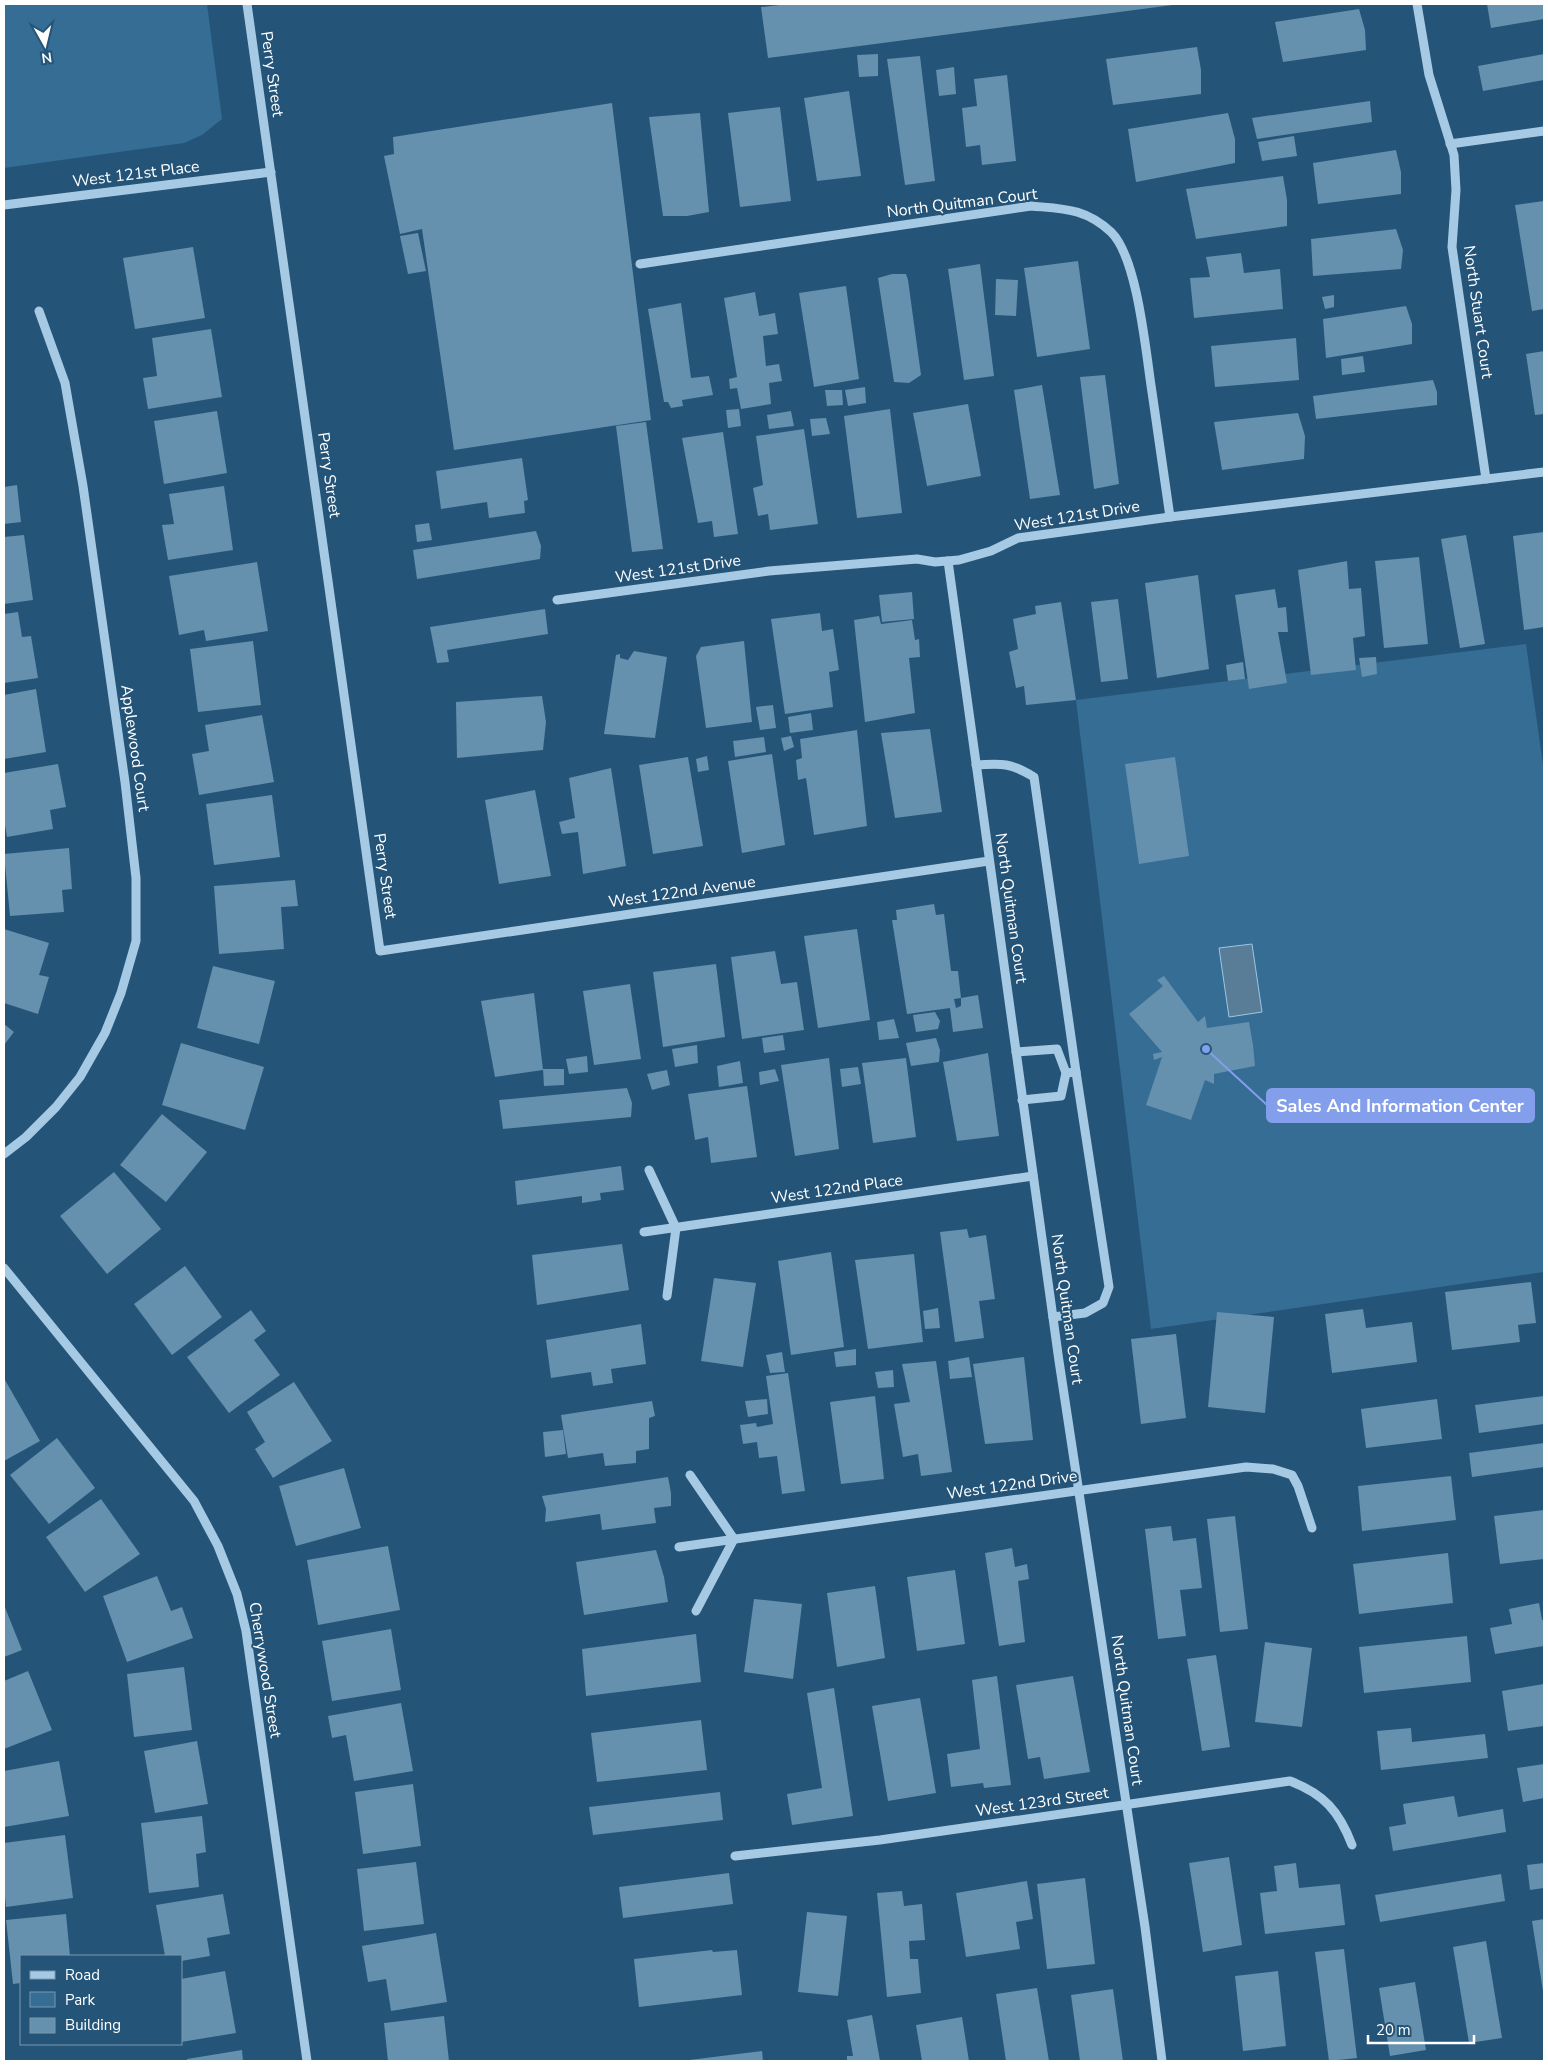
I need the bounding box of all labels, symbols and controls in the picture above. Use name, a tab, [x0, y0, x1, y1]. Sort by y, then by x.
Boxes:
north arrow	[20, 20, 70, 70]
street label: Perry Street	[255, 30, 289, 119]
text: N	[40, 47, 53, 68]
street label: West 121st Place	[71, 155, 201, 193]
street label: North Quitman Court	[885, 183, 1039, 223]
street label: North Stuart Court	[1458, 244, 1498, 380]
street label: Perry Street	[312, 431, 346, 520]
street label: West 121st Drive	[1013, 495, 1141, 537]
street label: West 121st Drive	[614, 549, 742, 589]
street label: Applewood Court	[115, 683, 155, 813]
street label: North Quitman Court	[990, 831, 1032, 985]
street label: Perry Street	[368, 832, 402, 921]
street label: West 122nd Avenue	[607, 871, 757, 913]
callout: Sales And Information Center	[1267, 1089, 1534, 1122]
text: Sales And Information Center	[1276, 1094, 1524, 1118]
street label: West 122nd Place	[770, 1169, 904, 1209]
street label: North Quitman Court	[1046, 1232, 1088, 1386]
street label: West 122nd Drive	[945, 1465, 1079, 1505]
street label: Cherrywood Street	[243, 1601, 287, 1740]
street label: North Quitman Court	[1106, 1633, 1148, 1787]
street label: West 123rd Street	[974, 1782, 1110, 1822]
legend	[20, 1955, 182, 2045]
text: Road	[65, 1965, 100, 1985]
text: Park	[65, 1990, 95, 2010]
scale bar	[1368, 2012, 1474, 2044]
text: Building	[65, 2015, 121, 2035]
text: 20 m	[1376, 2020, 1411, 2040]

